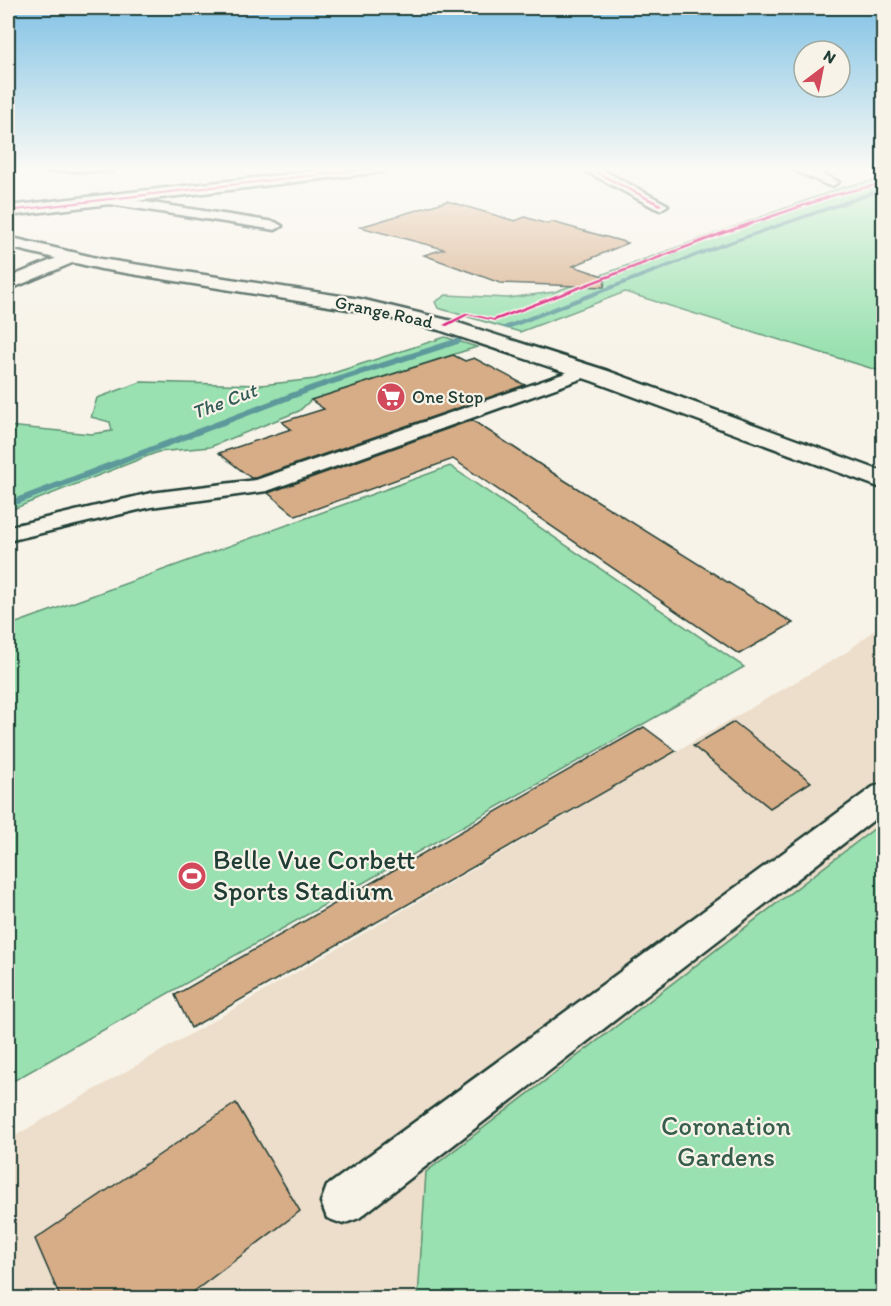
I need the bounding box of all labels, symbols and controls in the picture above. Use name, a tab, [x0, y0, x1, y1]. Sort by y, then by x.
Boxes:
north arrow	[792, 39, 852, 99]
text: N	[820, 46, 839, 68]
street label: Grange Road	[333, 291, 435, 333]
water label: The Cut	[188, 377, 262, 424]
supermarket icon: One Stop	[375, 381, 407, 413]
place label: One Stop	[412, 386, 483, 408]
place label: Belle Vue Corbett Sports Stadium	[213, 843, 415, 907]
sports icon: Belle Vue Corbett Sports Stadium	[176, 860, 208, 892]
park label: Coronation Gardens	[661, 1109, 791, 1173]

